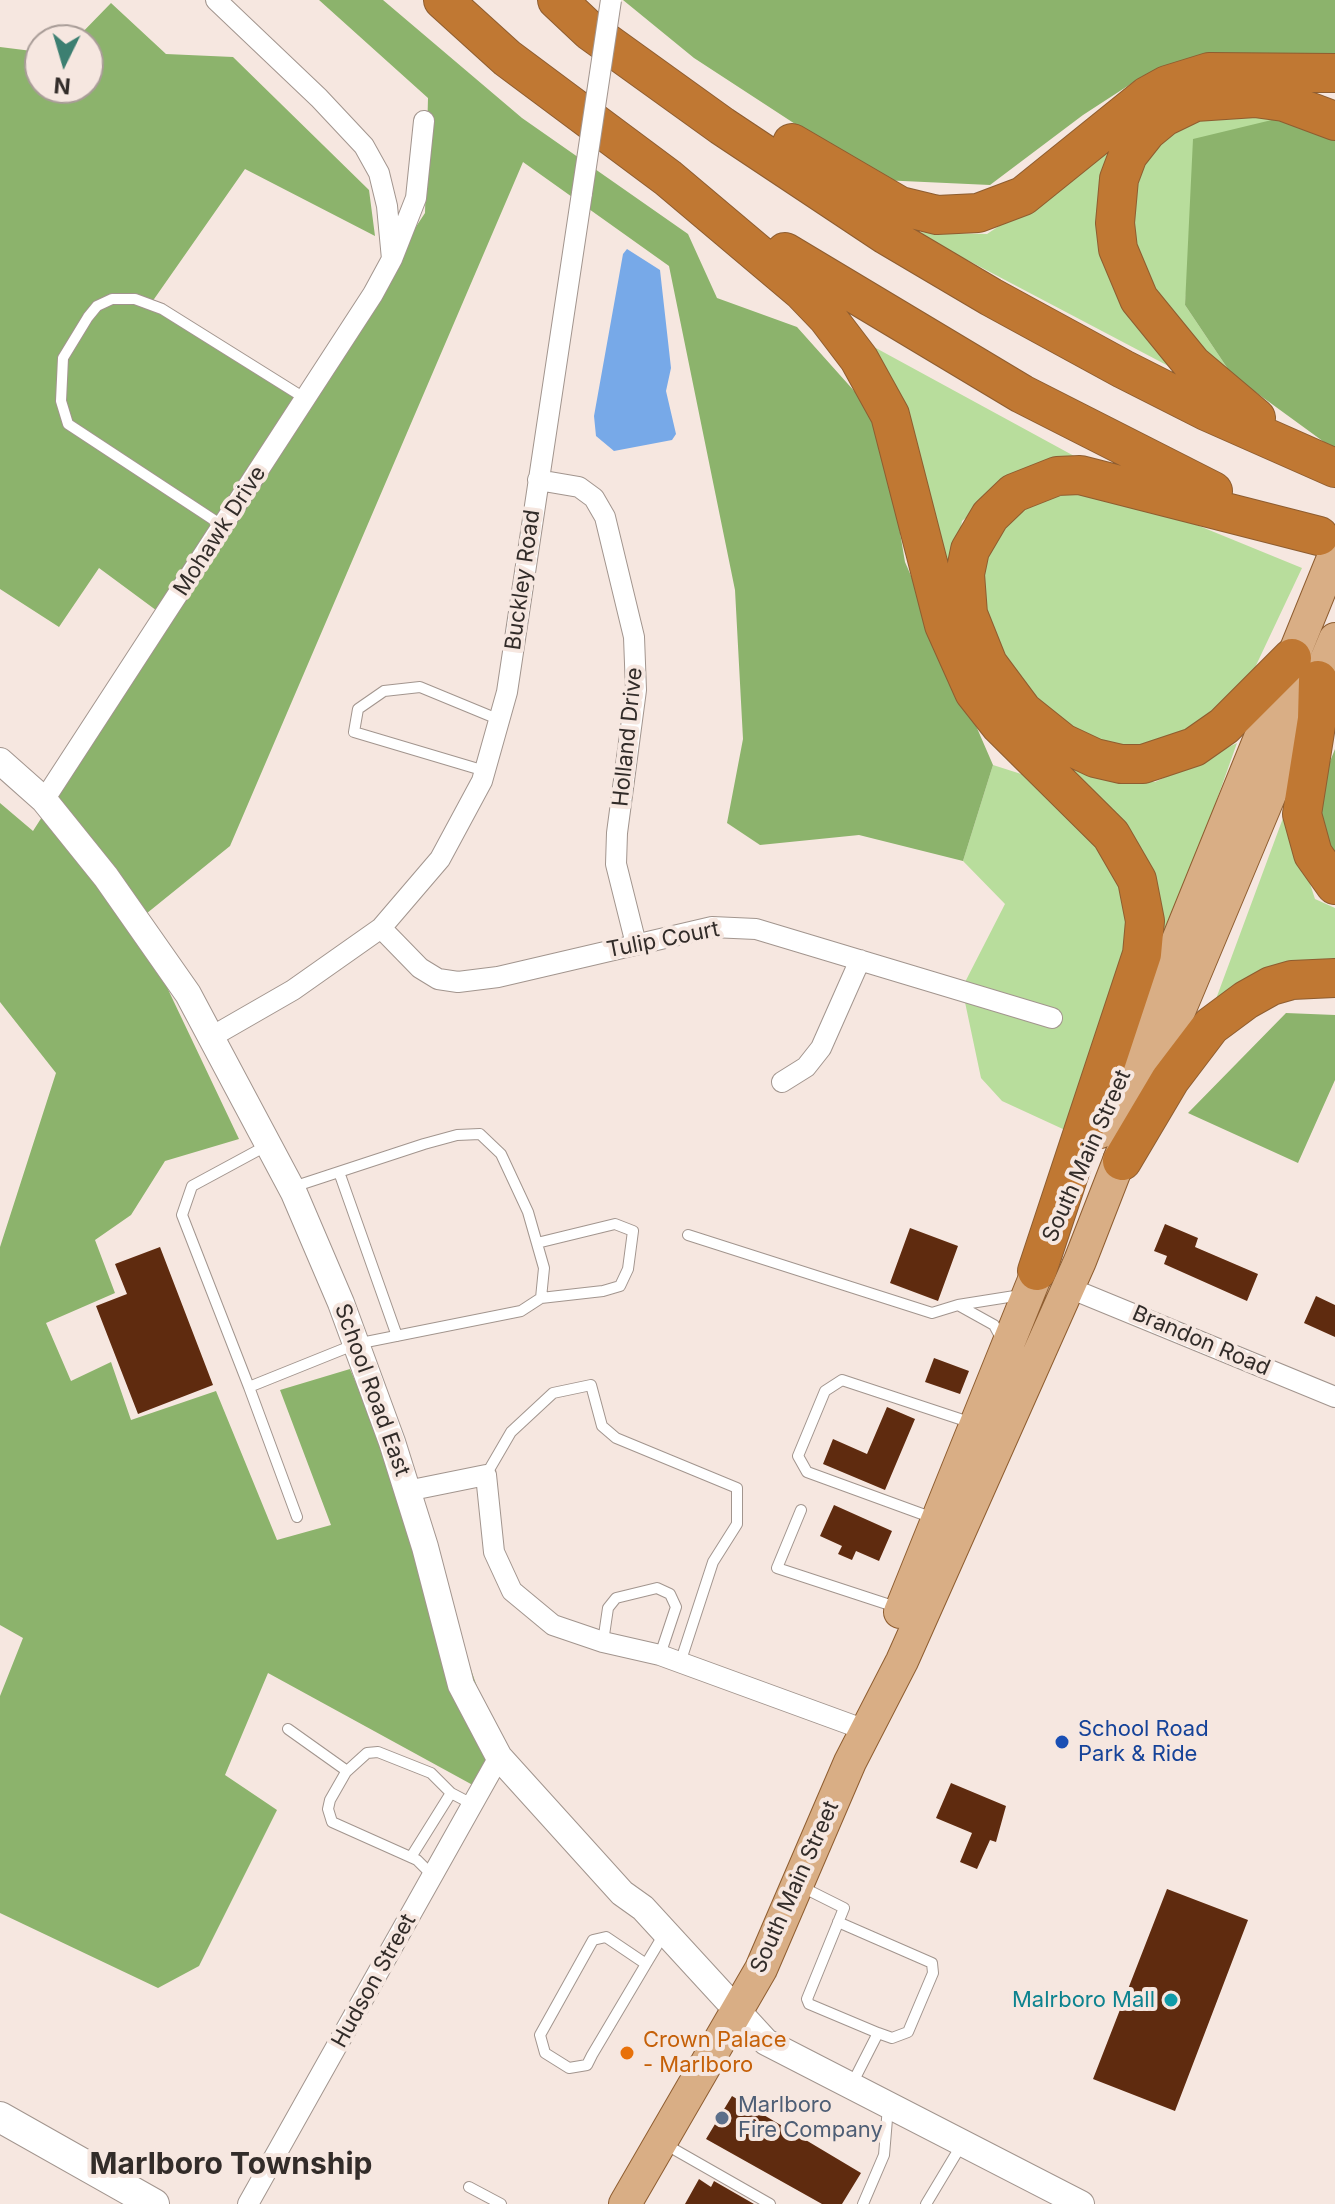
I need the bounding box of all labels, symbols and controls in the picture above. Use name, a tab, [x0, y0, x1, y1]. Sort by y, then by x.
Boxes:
north arrow	[24, 24, 104, 104]
text: N	[53, 72, 72, 100]
street label: Mohawk Drive	[168, 461, 272, 601]
street label: Buckley Road	[500, 508, 546, 652]
street label: Holland Drive	[608, 666, 648, 808]
street label: Tulip Court	[605, 916, 721, 964]
street label: South Main Street	[1037, 1066, 1137, 1246]
street label: School Road East	[329, 1300, 415, 1480]
street label: Brandon Road	[1128, 1300, 1274, 1382]
place label: School Road Park & Ride	[1078, 1716, 1209, 1768]
marker: School Road Park & Ride	[1053, 1733, 1071, 1751]
street label: South Main Street	[745, 1797, 845, 1977]
street label: Hudson Street	[326, 1909, 422, 2053]
place label: Malrboro Mall	[1012, 1987, 1155, 2013]
marker: Malrboro Mall	[1162, 1991, 1180, 2009]
place label: Crown Palace - Marlboro	[643, 2027, 786, 2078]
marker: Crown Palace - Marlboro	[618, 2044, 636, 2062]
place label: Marlboro Fire Company	[738, 2092, 883, 2144]
marker: Marlboro Fire Company	[713, 2109, 731, 2127]
district label: Marlboro Township	[90, 2147, 372, 2183]

